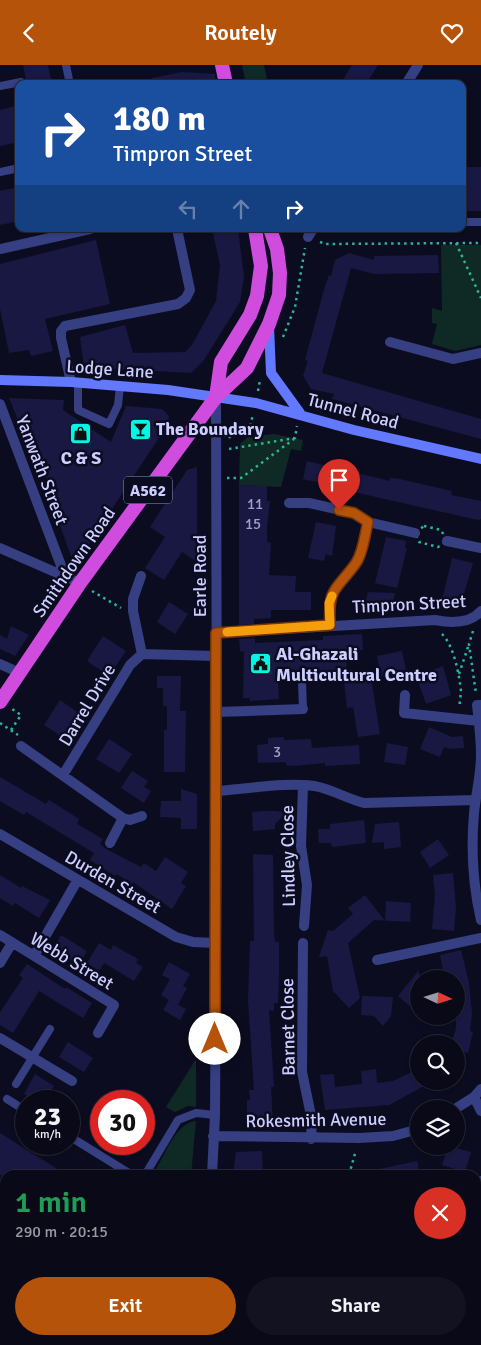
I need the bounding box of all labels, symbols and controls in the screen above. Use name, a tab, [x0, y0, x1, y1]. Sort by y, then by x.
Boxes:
icon: back	[15, 19, 43, 47]
text: Routely	[204, 19, 277, 46]
icon: heart	[438, 19, 466, 47]
text: 180 m	[113, 97, 206, 140]
icon: right	[30, 100, 95, 165]
text: Timpron Street	[113, 140, 252, 167]
icon: left	[174, 195, 202, 223]
icon: ahead	[227, 195, 255, 223]
icon: right	[280, 195, 308, 223]
street label: Lodge Lane	[66, 355, 154, 383]
street label: Tunnel Road	[305, 388, 401, 434]
street label: Yanwath Street	[11, 412, 73, 528]
bar icon: The Boundary	[128, 417, 152, 441]
place label: The Boundary	[156, 418, 264, 440]
shop icon: C & S	[69, 421, 93, 445]
place label: C & S	[61, 447, 101, 469]
pin	[318, 459, 360, 510]
icon: arrive	[325, 466, 353, 494]
road number: A562	[124, 477, 172, 503]
house number: 11	[247, 495, 263, 513]
street label: Smithdown Road	[28, 503, 120, 621]
house number: 15	[245, 515, 261, 533]
street label: Earle Road	[189, 535, 211, 617]
street label: Timpron Street	[352, 590, 466, 618]
place label: Al-Ghazali Multicultural Centre	[276, 643, 437, 686]
public building icon: Al-Ghazali Multicultural Centre	[248, 652, 272, 676]
street label: Darrel Drive	[54, 660, 120, 750]
house number: 3	[273, 743, 281, 761]
street label: Lindley Close	[276, 805, 300, 907]
street label: Durden Street	[61, 846, 165, 918]
street label: Webb Street	[26, 928, 118, 994]
north arrow	[410, 970, 465, 1025]
map controls	[410, 970, 465, 1155]
street label: Barnet Close	[276, 978, 300, 1076]
position arrow	[188, 1012, 240, 1064]
button: search	[410, 1035, 465, 1090]
speed limit sign: 30	[90, 1090, 155, 1155]
button: layers	[410, 1100, 465, 1155]
text: 23	[34, 1101, 61, 1132]
street label: Rokesmith Avenue	[245, 1108, 387, 1132]
text: km/h	[34, 1127, 61, 1142]
text: 1 min	[15, 1184, 87, 1221]
button: close	[414, 1187, 466, 1239]
text: 290 m · 20:15	[15, 1222, 108, 1242]
button: Exit	[15, 1277, 236, 1335]
button: Share	[246, 1277, 466, 1335]

